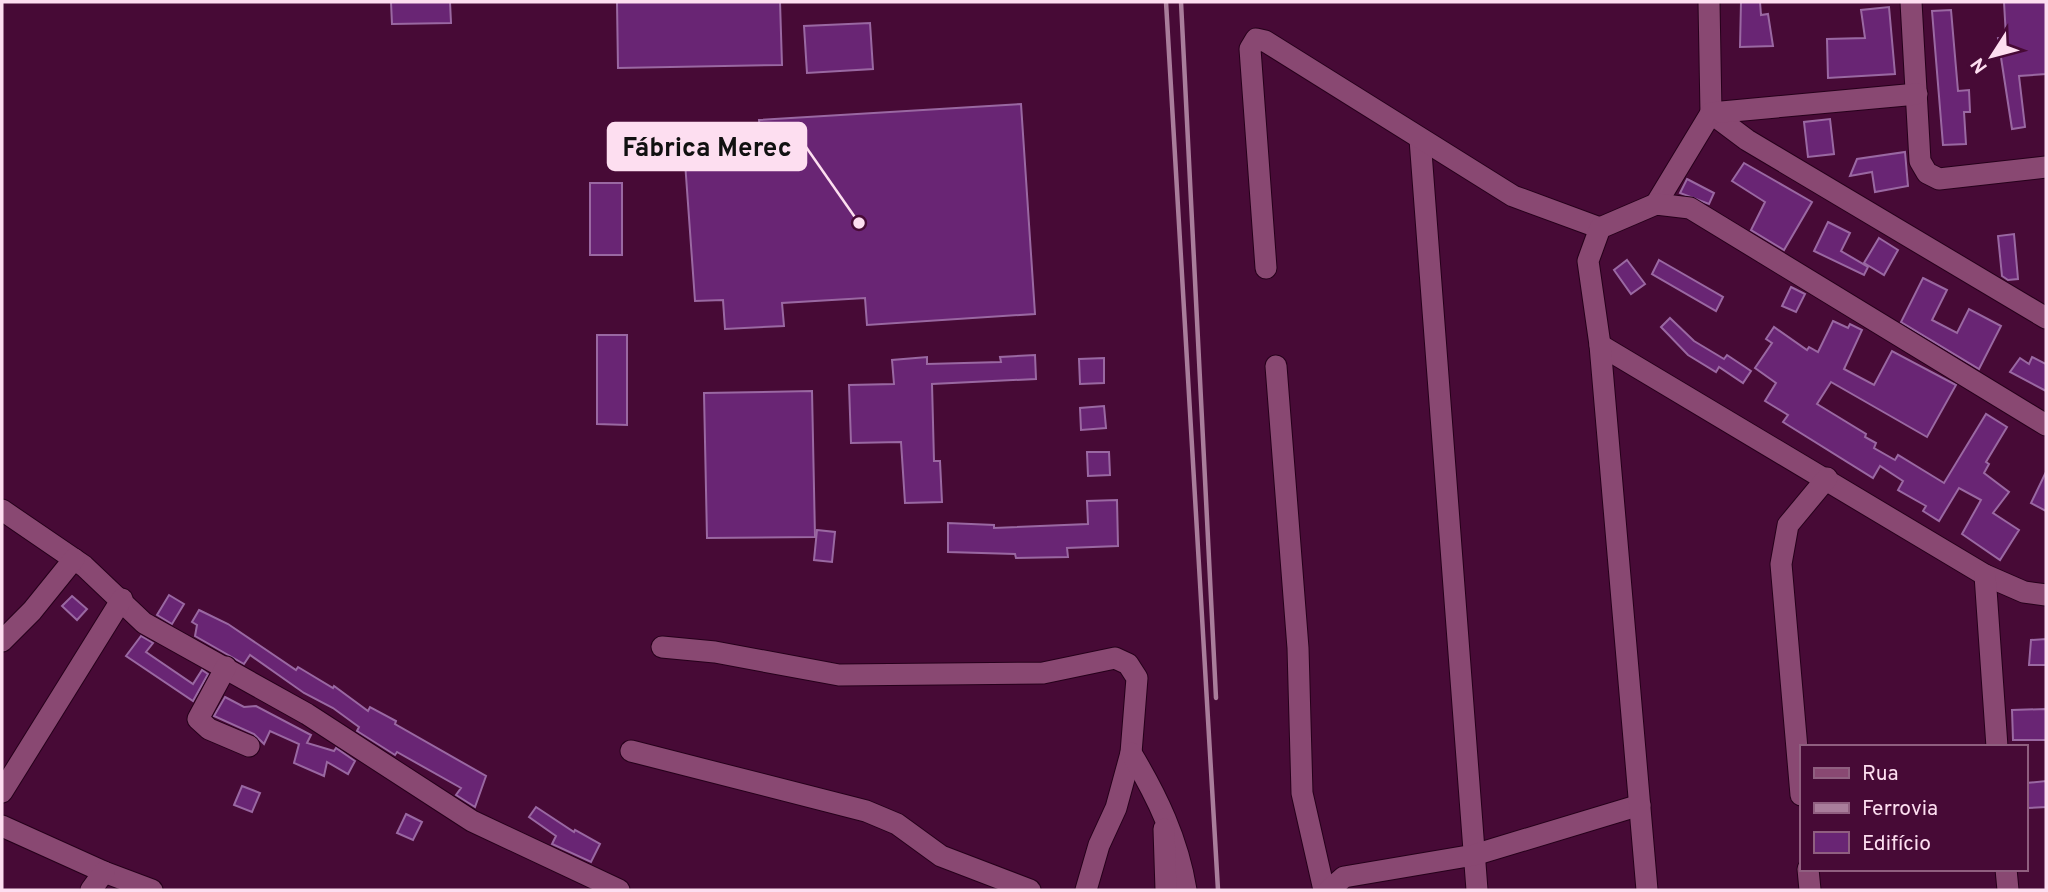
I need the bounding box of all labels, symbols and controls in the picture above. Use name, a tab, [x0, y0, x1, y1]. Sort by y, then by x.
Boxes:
north arrow	[1957, 21, 2027, 91]
text: N	[1966, 52, 1994, 77]
callout: Fábrica Merec	[608, 123, 806, 170]
text: Fábrica Merec	[622, 133, 792, 166]
legend	[1800, 745, 2027, 871]
text: Rua	[1862, 761, 1899, 788]
text: Ferrovia	[1862, 796, 1938, 823]
text: Edifício	[1862, 831, 1931, 858]

